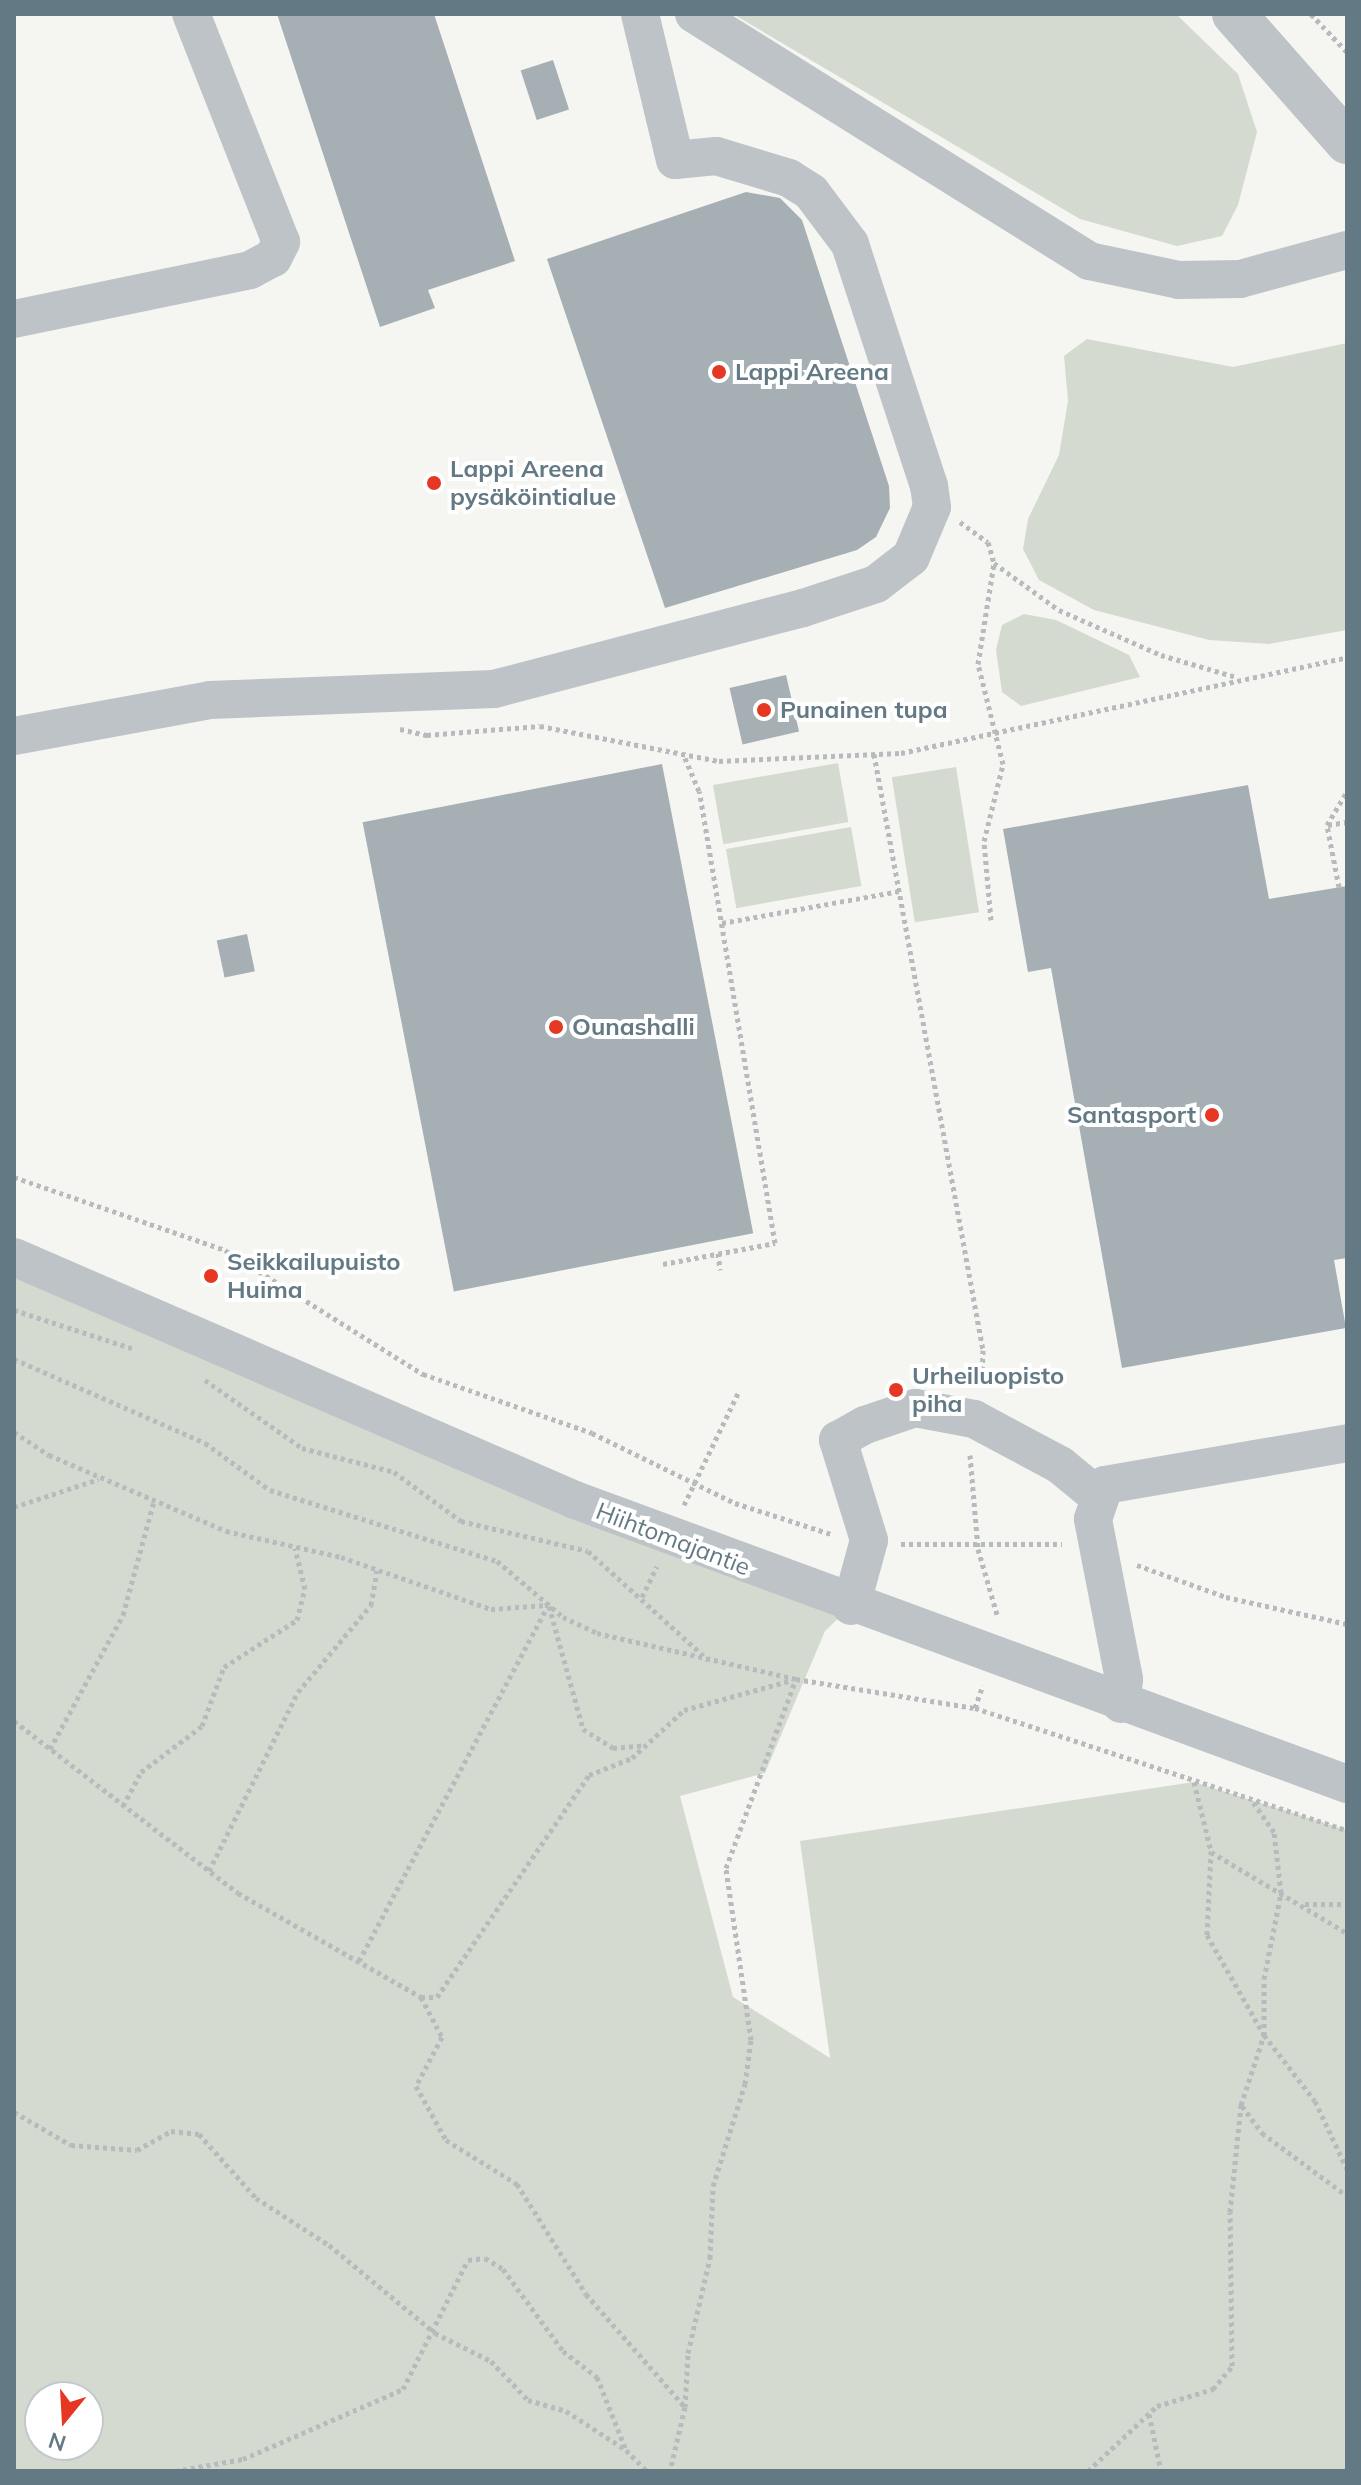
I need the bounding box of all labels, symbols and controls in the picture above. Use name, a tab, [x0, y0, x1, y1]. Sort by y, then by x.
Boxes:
place label: Lappi Areena	[735, 358, 889, 386]
marker: Lappi Areena	[710, 363, 728, 381]
place label: Lappi Areena pysäköintialue	[450, 455, 616, 511]
marker: Lappi Areena pysäköintialue	[425, 474, 443, 492]
place label: Punainen tupa	[780, 696, 948, 724]
marker: Punainen tupa	[755, 701, 773, 719]
place label: Ounashalli	[572, 1013, 695, 1041]
marker: Ounashalli	[547, 1018, 565, 1036]
place label: Santasport	[1067, 1101, 1196, 1129]
marker: Santasport	[1203, 1106, 1221, 1124]
place label: Seikkailupuisto Huima	[227, 1248, 401, 1304]
marker: Seikkailupuisto Huima	[202, 1267, 220, 1285]
place label: Urheiluopisto piha	[912, 1362, 1064, 1418]
marker: Urheiluopisto piha	[887, 1381, 905, 1399]
street label: Hiihtomajantie	[592, 1496, 754, 1582]
north arrow	[24, 2381, 104, 2461]
text: N	[45, 2426, 69, 2458]

